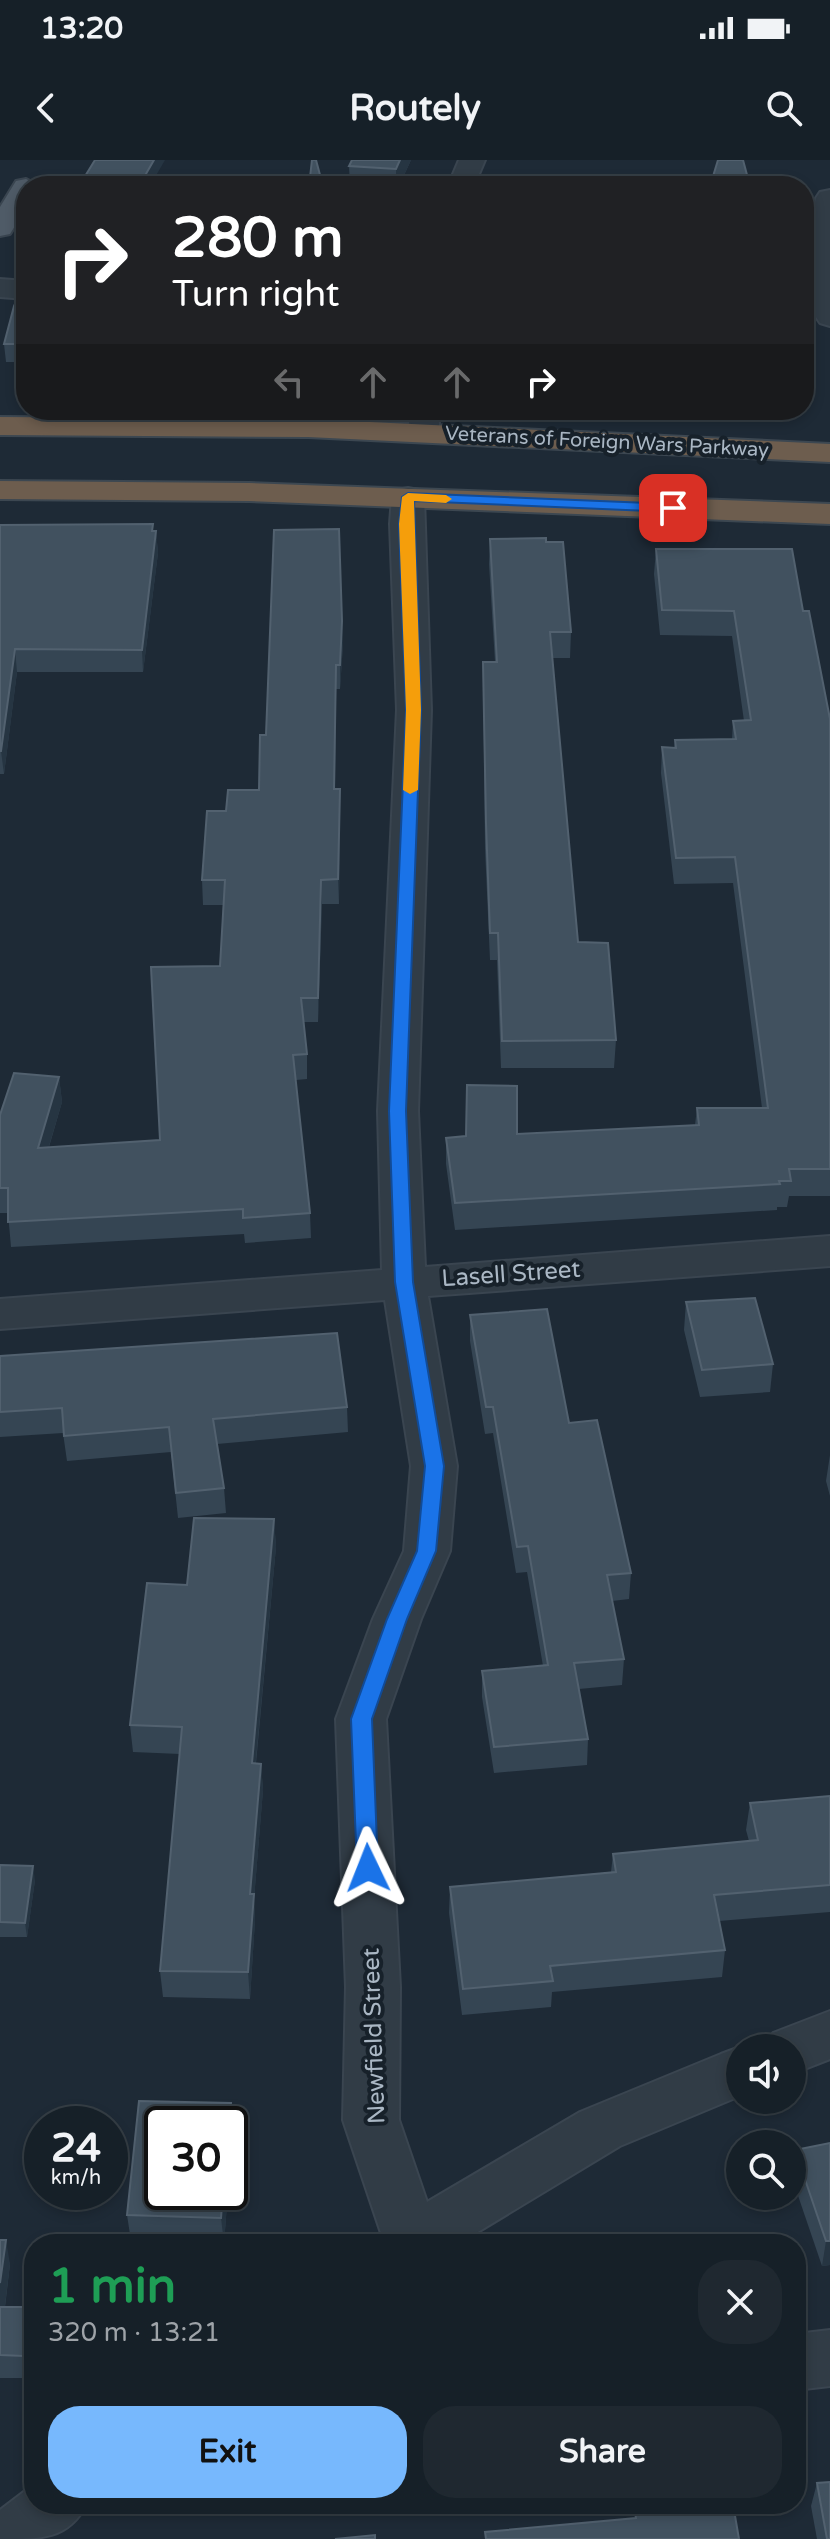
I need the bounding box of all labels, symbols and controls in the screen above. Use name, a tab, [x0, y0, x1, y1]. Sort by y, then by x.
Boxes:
text: 13:20	[40, 10, 123, 47]
icon: back	[24, 86, 68, 130]
icon: search	[762, 86, 806, 130]
text: Routely	[349, 87, 481, 130]
text: 280 m	[172, 205, 343, 272]
icon: right	[40, 208, 144, 312]
text: Turn right	[172, 273, 339, 316]
icon: left	[267, 360, 311, 404]
icon: ahead	[351, 360, 395, 404]
icon: ahead	[435, 360, 479, 404]
icon: right	[519, 360, 563, 404]
street label: Veterans of Foreign Wars Parkway	[444, 422, 770, 462]
pin	[639, 474, 707, 542]
icon: arrive	[651, 486, 695, 530]
street label: Lasell Street	[441, 1255, 581, 1293]
position arrow	[326, 1826, 410, 1910]
street label: Newfield Street	[356, 1947, 392, 2125]
map controls	[726, 2034, 806, 2210]
button: sound	[726, 2034, 806, 2114]
speed limit sign: 30	[144, 2106, 248, 2210]
text: 24	[51, 2124, 101, 2172]
button: search	[726, 2130, 806, 2210]
text: km/h	[51, 2166, 101, 2190]
text: 1 min	[48, 2258, 176, 2316]
button: close	[698, 2260, 782, 2344]
text: 320 m · 13:21	[48, 2317, 220, 2348]
button: Exit	[48, 2406, 407, 2498]
button: Share	[423, 2406, 782, 2498]

